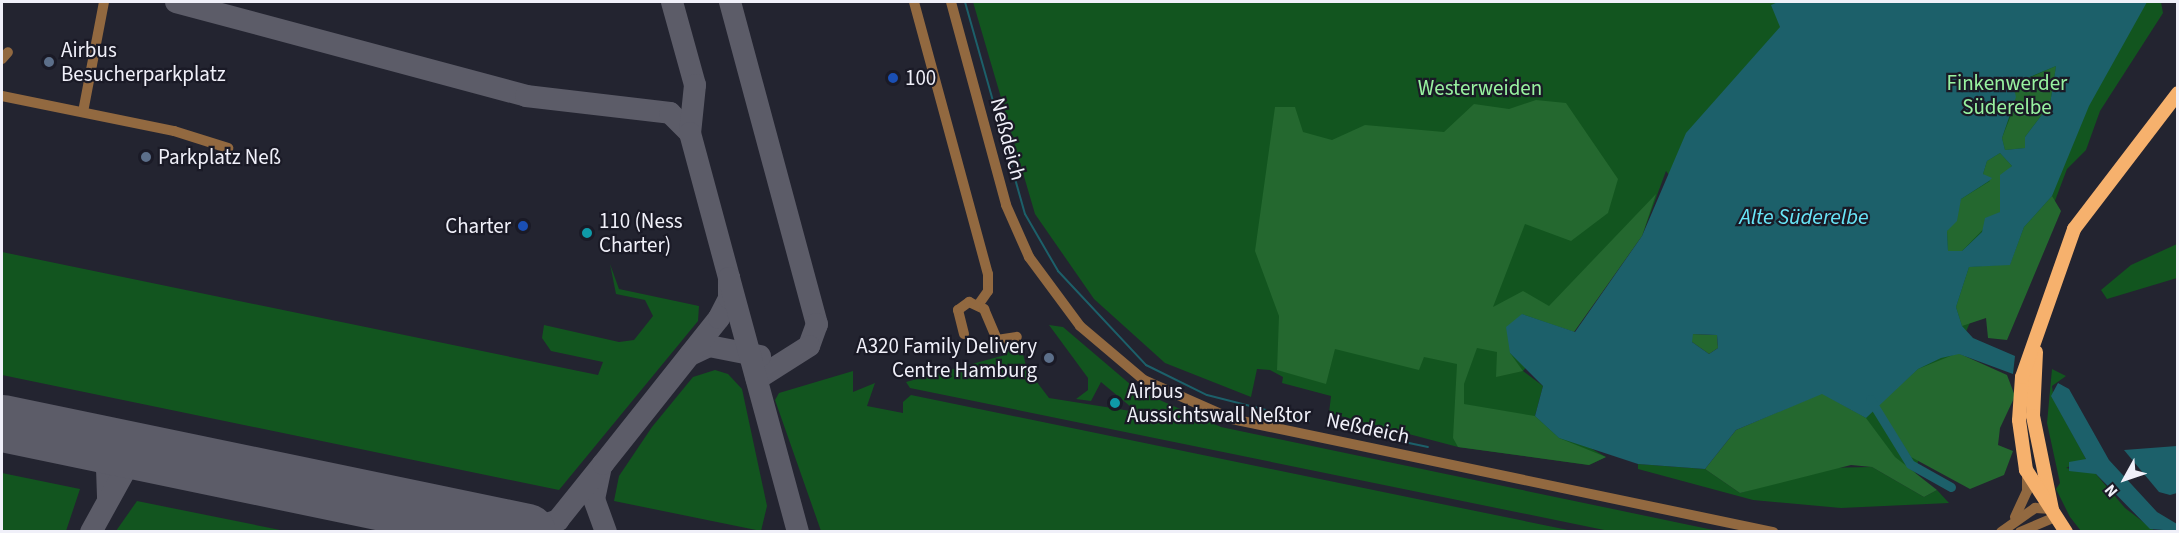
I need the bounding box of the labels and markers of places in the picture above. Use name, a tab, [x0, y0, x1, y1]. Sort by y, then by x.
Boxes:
place label: Airbus Besucherparkplatz	[61, 37, 226, 87]
marker: Airbus Besucherparkplatz	[42, 55, 56, 69]
place label: 100	[905, 65, 936, 91]
marker: 100	[886, 71, 900, 85]
place label: Parkplatz Neß	[158, 144, 281, 170]
marker: Parkplatz Neß	[139, 150, 153, 164]
place label: 110 (Ness Charter)	[599, 208, 682, 258]
place label: Charter	[445, 213, 511, 239]
marker: Charter	[516, 219, 530, 233]
marker: 110 (Ness Charter)	[580, 226, 594, 240]
place label: A320 Family Delivery Centre Hamburg	[856, 333, 1037, 383]
marker: A320 Family Delivery Centre Hamburg	[1042, 351, 1056, 365]
place label: Airbus Aussichtswall Neßtor	[1127, 378, 1311, 428]
marker: Airbus Aussichtswall Neßtor	[1108, 396, 1122, 410]

